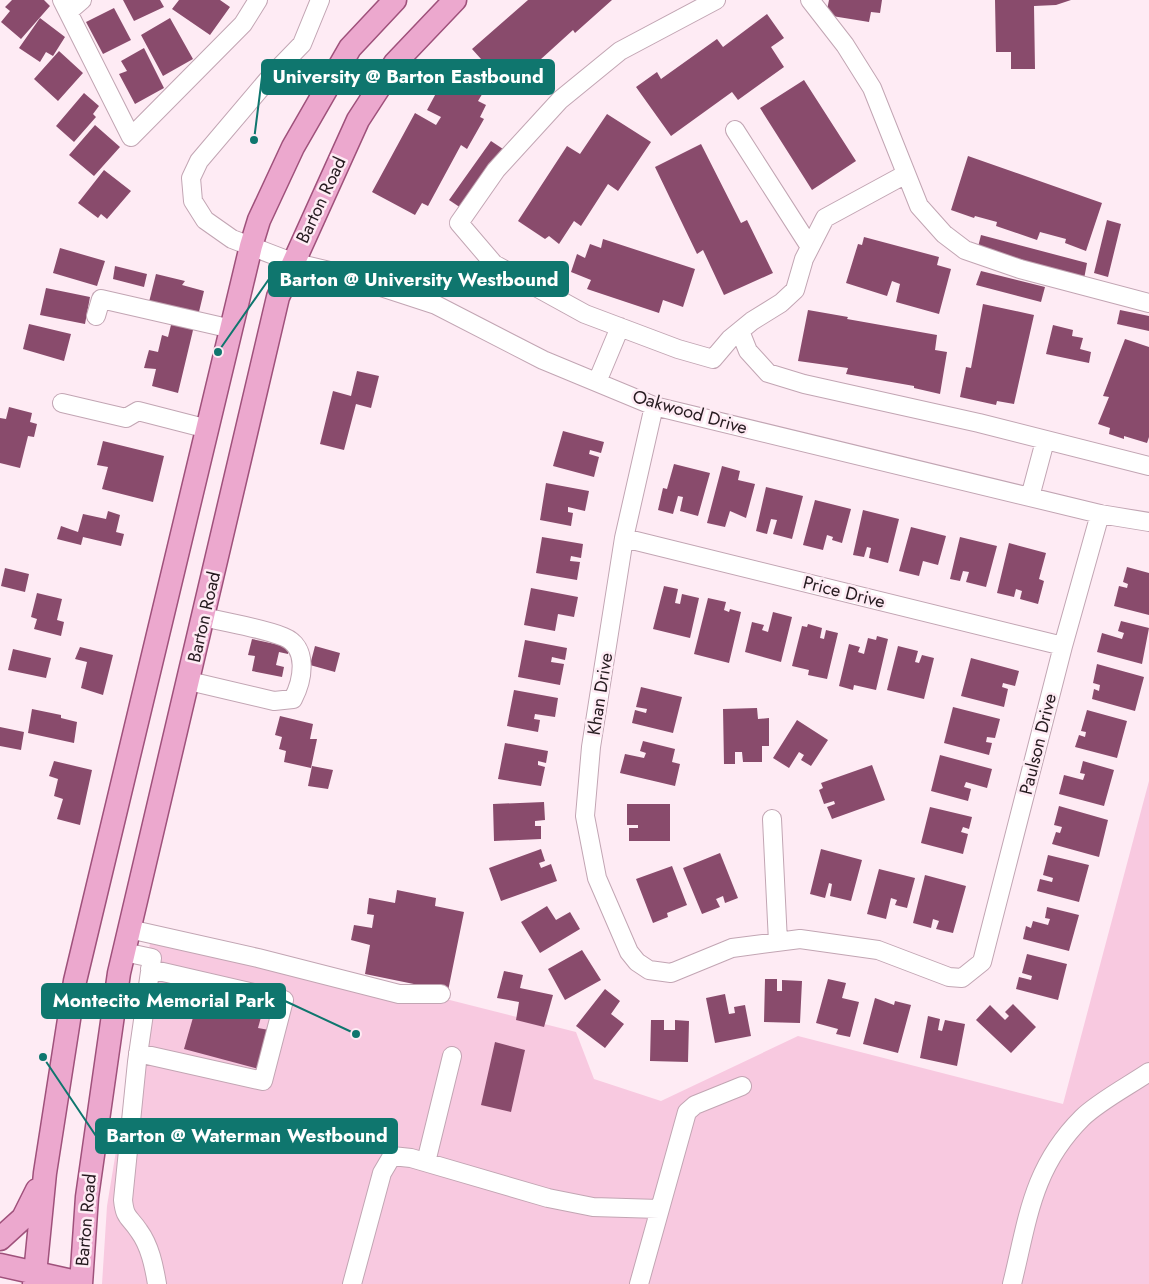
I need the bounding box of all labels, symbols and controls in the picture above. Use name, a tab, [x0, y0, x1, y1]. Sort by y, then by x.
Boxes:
callout: University @ Barton Eastbound	[262, 60, 554, 94]
text: University @ Barton Eastbound	[272, 63, 544, 90]
street label: Barton Road	[290, 152, 352, 248]
callout: Barton @ University Westbound	[269, 262, 568, 296]
text: Barton @ University Westbound	[279, 266, 559, 293]
street label: Oakwood Drive	[630, 383, 750, 441]
street label: Barton Road	[181, 569, 227, 665]
street label: Price Drive	[800, 569, 888, 615]
street label: Khan Drive	[581, 651, 619, 737]
street label: Paulson Drive	[1013, 691, 1063, 797]
callout: Montecito Memorial Park	[42, 984, 285, 1018]
text: Montecito Memorial Park	[53, 987, 275, 1014]
callout: Barton @ Waterman Westbound	[96, 1119, 397, 1153]
text: Barton @ Waterman Westbound	[106, 1122, 388, 1149]
street label: Barton Road	[69, 1173, 103, 1267]

